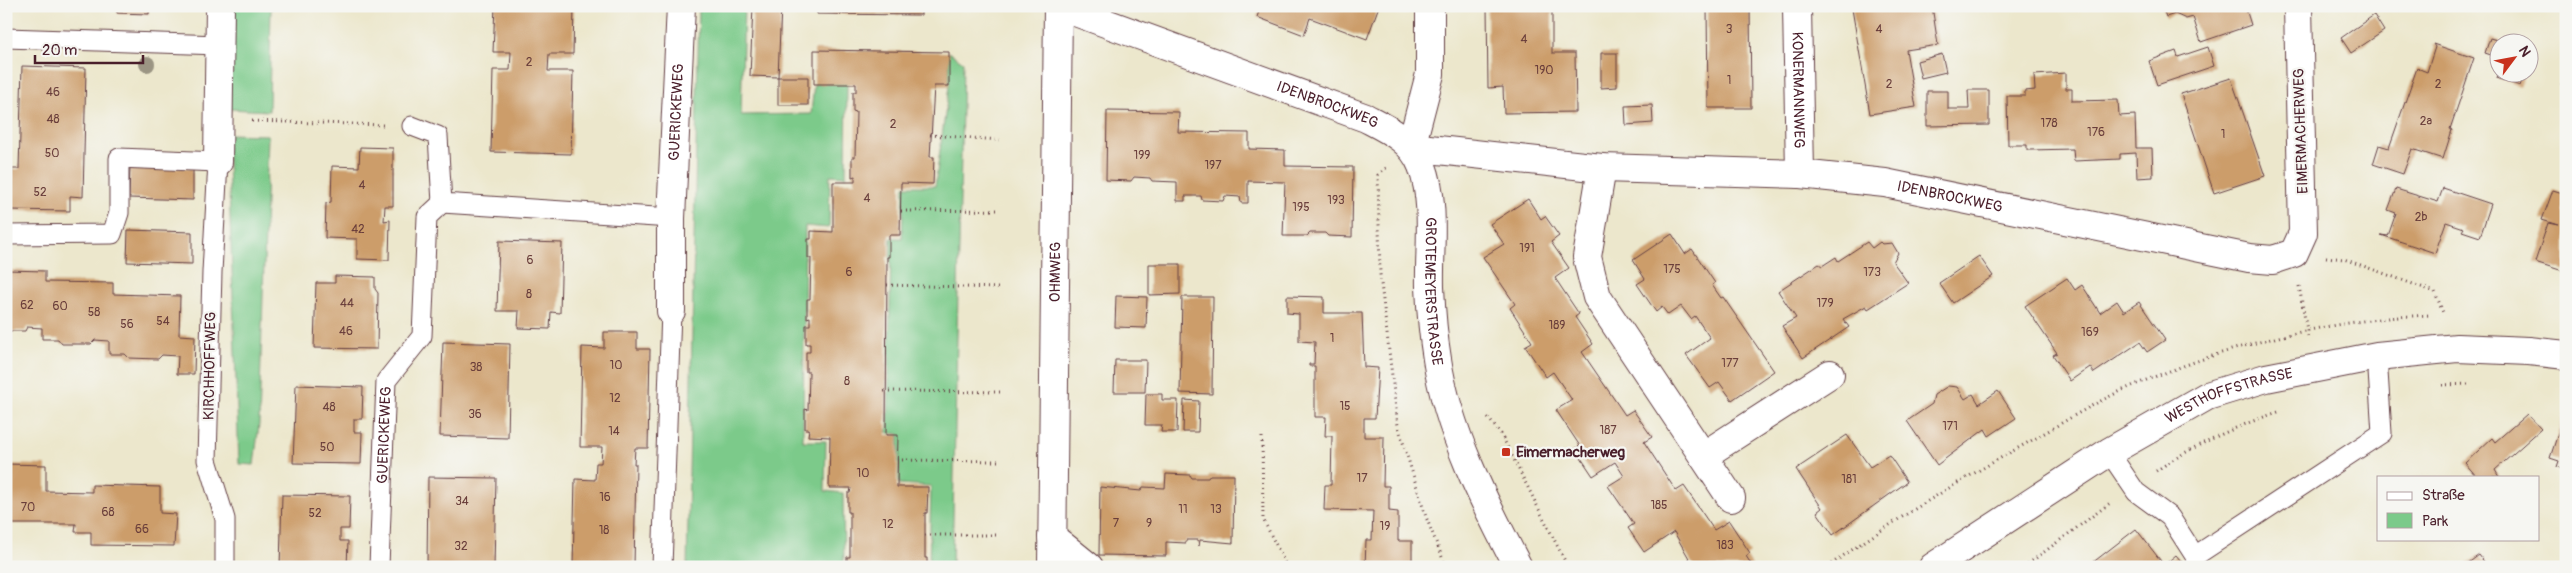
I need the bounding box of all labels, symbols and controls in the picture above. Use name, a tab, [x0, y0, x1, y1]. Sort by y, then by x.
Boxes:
house number: 3	[1726, 22, 1733, 37]
house number: 4	[1876, 22, 1883, 37]
scale bar	[35, 32, 142, 64]
house number: 4	[1521, 32, 1528, 47]
street label: KONERMANNWEG	[1788, 32, 1809, 149]
north arrow	[2490, 32, 2540, 82]
text: 20 m	[42, 41, 77, 60]
text: N	[2515, 43, 2534, 60]
house number: 2	[526, 55, 533, 70]
street label: GUERICKEWEG	[664, 63, 688, 161]
house number: 190	[1534, 63, 1554, 78]
street label: EIMERMACHERWEG	[2289, 68, 2313, 194]
house number: 1	[1727, 73, 1731, 88]
street label: IDENBROCKWEG	[1274, 77, 1382, 132]
house number: 2	[1886, 77, 1893, 92]
house number: 2	[2435, 77, 2442, 92]
house number: 46	[46, 85, 60, 100]
house number: 48	[46, 112, 60, 127]
house number: 2a	[2420, 114, 2433, 129]
house number: 178	[2040, 116, 2058, 131]
house number: 2	[890, 117, 897, 132]
house number: 176	[2087, 125, 2105, 140]
house number: 1	[2221, 127, 2225, 142]
house number: 50	[45, 146, 59, 161]
house number: 199	[1133, 148, 1151, 163]
house number: 197	[1204, 158, 1222, 173]
street label: IDENBROCKWEG	[1895, 176, 2005, 217]
house number: 4	[359, 178, 366, 193]
house number: 52	[33, 185, 47, 200]
house number: 4	[864, 191, 871, 206]
house number: 193	[1327, 193, 1345, 208]
house number: 195	[1292, 200, 1310, 215]
house number: 2b	[2415, 210, 2427, 225]
street label: GROTEMEYERSTRASSE	[1420, 217, 1447, 367]
house number: 42	[351, 222, 365, 237]
house number: 191	[1519, 241, 1535, 256]
street label: OHMWEG	[1045, 242, 1065, 302]
house number: 6	[527, 253, 534, 268]
house number: 175	[1663, 262, 1681, 277]
house number: 6	[846, 265, 853, 280]
house number: 173	[1863, 265, 1881, 280]
house number: 8	[526, 287, 532, 302]
house number: 44	[340, 296, 354, 311]
house number: 179	[1816, 296, 1834, 311]
house number: 62	[20, 298, 34, 313]
house number: 60	[52, 299, 68, 314]
house number: 58	[88, 305, 100, 320]
street label: KIRCHHOFFWEG	[200, 312, 220, 420]
house number: 54	[156, 314, 170, 329]
house number: 56	[120, 317, 134, 332]
house number: 189	[1549, 318, 1565, 333]
house number: 46	[339, 324, 353, 339]
house number: 169	[2081, 325, 2099, 340]
house number: 1	[1330, 331, 1334, 346]
house number: 177	[1721, 356, 1739, 371]
house number: 10	[610, 358, 622, 373]
house number: 38	[470, 360, 482, 375]
street label: WESTHOFFSTRASSE	[2162, 363, 2295, 428]
house number: 8	[844, 374, 850, 389]
street label: GUERICKEWEG	[373, 386, 395, 484]
house number: 12	[609, 391, 621, 406]
house number: 15	[1339, 399, 1351, 414]
house number: 48	[322, 400, 336, 415]
house number: 36	[468, 407, 482, 422]
house number: 171	[1942, 419, 1958, 434]
house number: 187	[1599, 423, 1617, 438]
house number: 14	[608, 424, 620, 439]
house number: 50	[320, 440, 334, 455]
place label: Eimermacherweg	[1516, 443, 1625, 462]
marker: Eimermacherweg	[1500, 446, 1512, 458]
house number: 10	[857, 466, 869, 481]
house number: 17	[1356, 471, 1368, 486]
house number: 181	[1841, 472, 1857, 487]
legend	[2377, 476, 2540, 540]
text: Straße	[2422, 486, 2465, 505]
house number: 16	[599, 490, 611, 505]
house number: 34	[455, 494, 469, 509]
house number: 185	[1650, 498, 1668, 513]
house number: 70	[21, 500, 35, 515]
house number: 11	[1178, 502, 1188, 517]
house number: 13	[1210, 502, 1222, 517]
house number: 68	[101, 505, 115, 520]
house number: 52	[308, 506, 322, 521]
text: Park	[2422, 512, 2449, 531]
house number: 7	[1113, 516, 1120, 531]
house number: 9	[1146, 516, 1152, 531]
house number: 12	[882, 517, 894, 532]
house number: 19	[1380, 519, 1390, 534]
house number: 66	[135, 522, 149, 537]
house number: 18	[599, 523, 609, 538]
house number: 183	[1716, 538, 1734, 553]
house number: 32	[454, 539, 468, 554]

